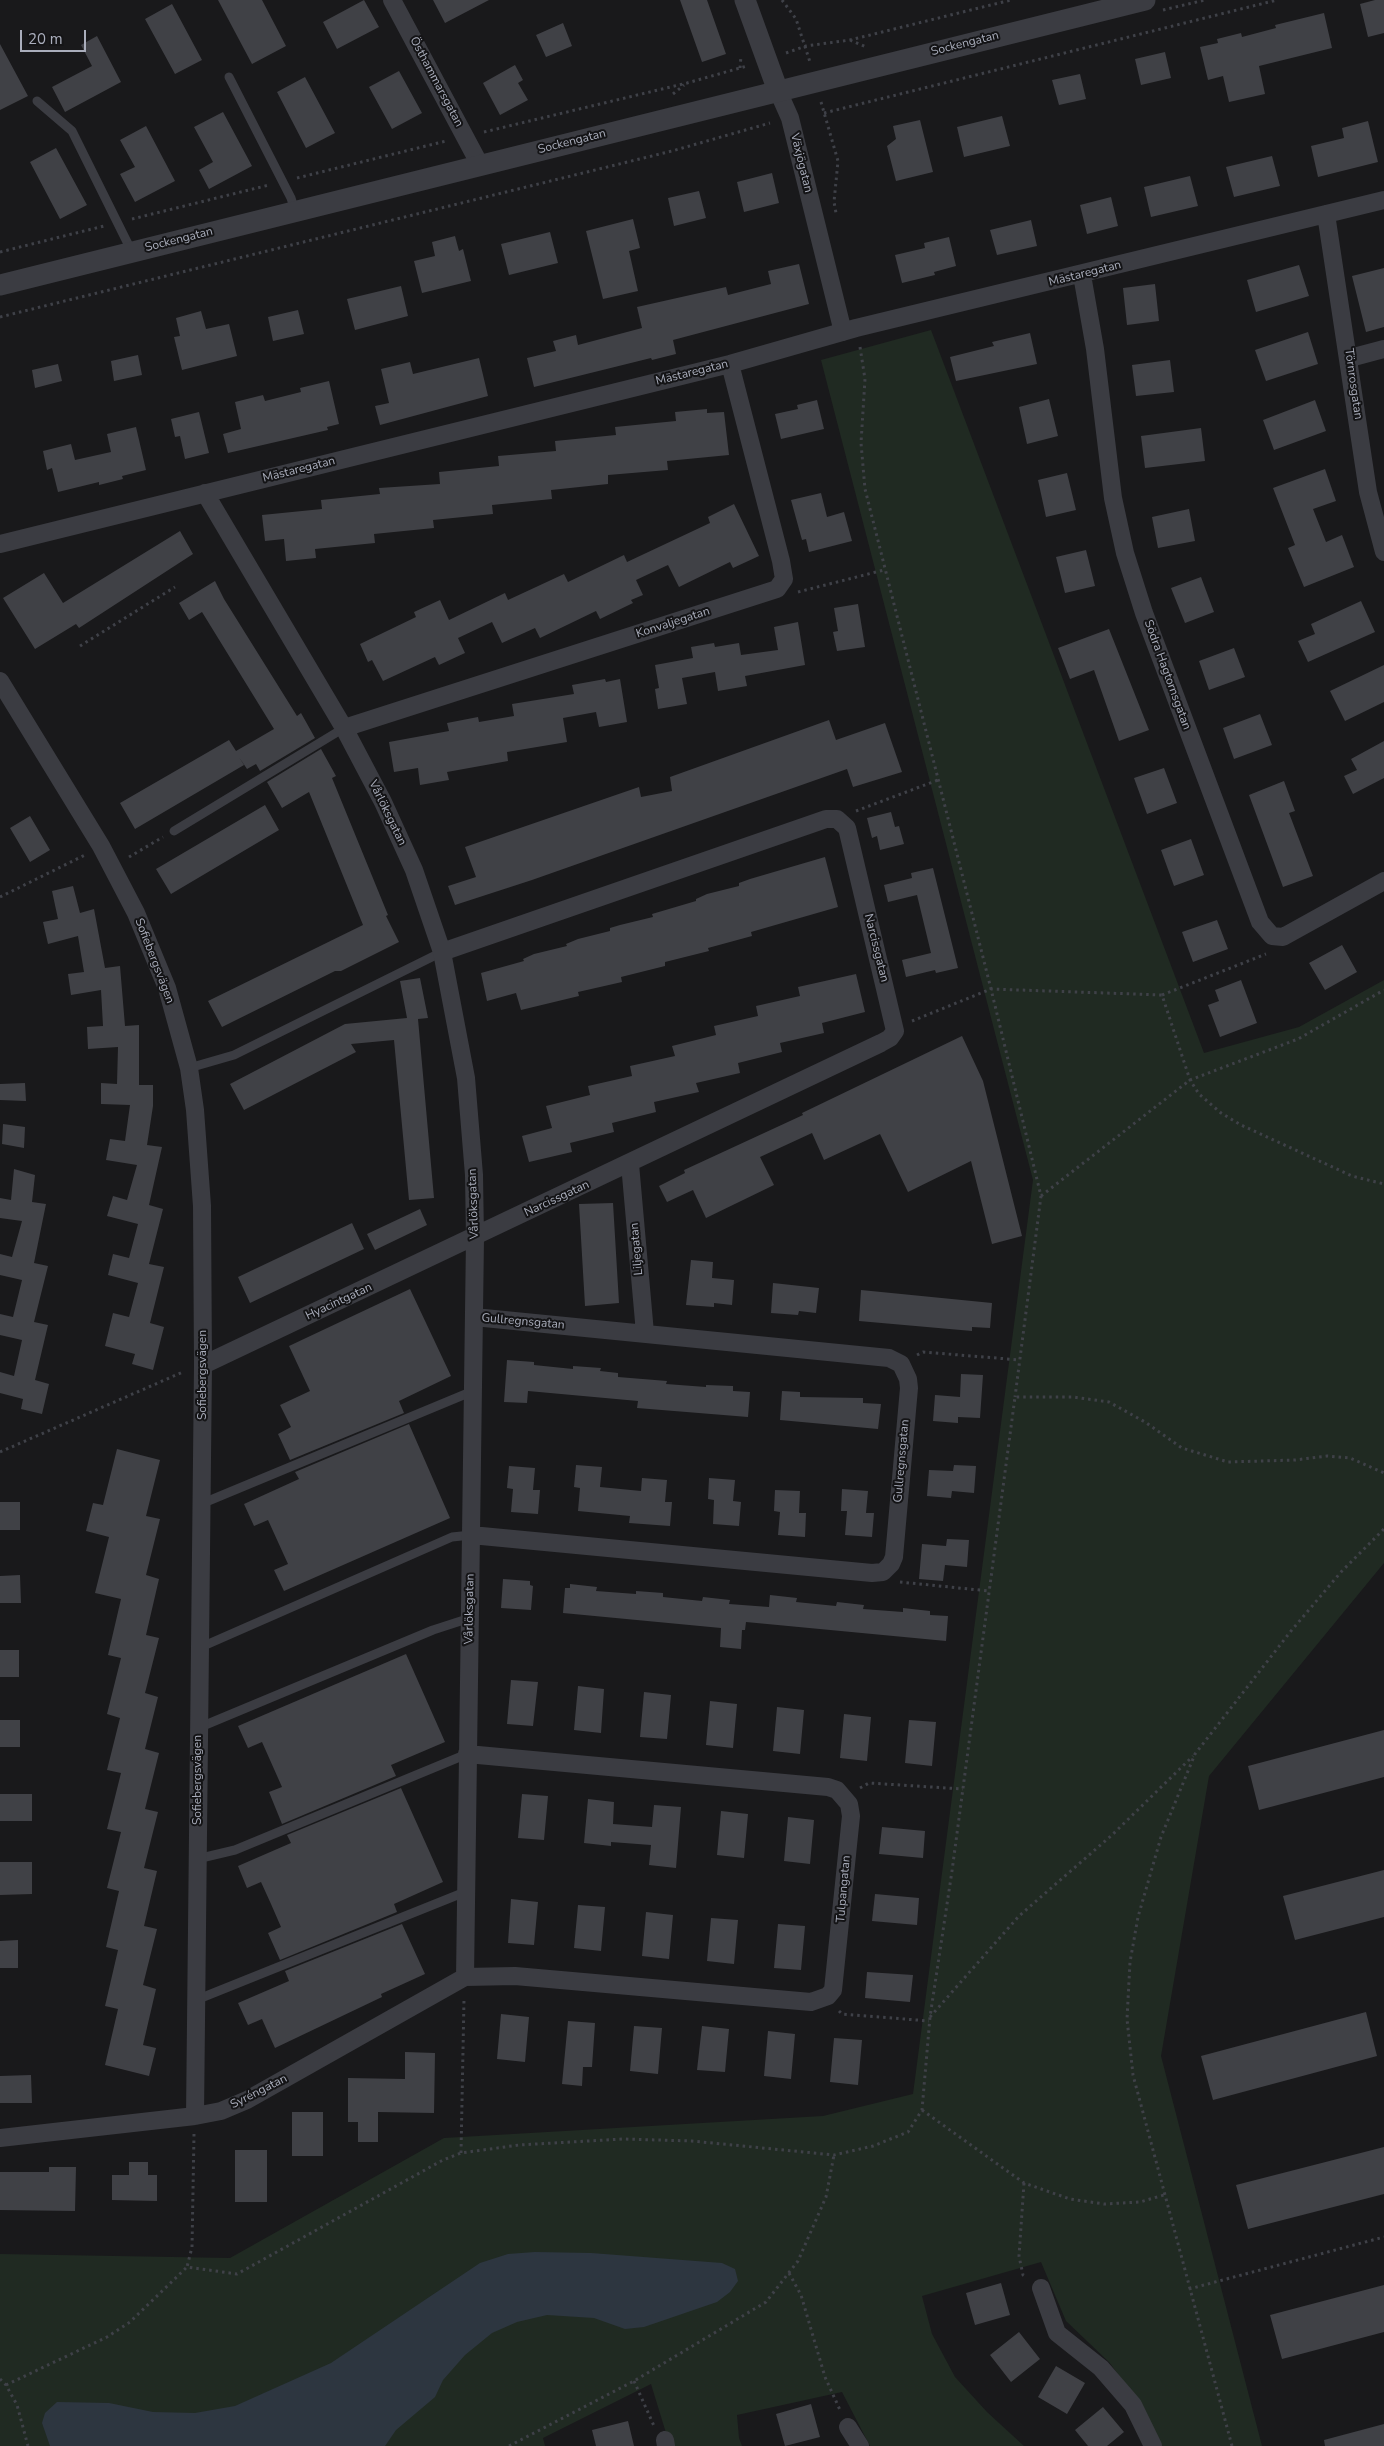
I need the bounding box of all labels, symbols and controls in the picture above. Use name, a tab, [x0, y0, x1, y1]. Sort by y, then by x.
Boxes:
scale bar	[22, 20, 89, 52]
text: 20 m	[28, 29, 63, 49]
street label: Sockengatan	[930, 29, 1000, 59]
street label: Östhammarsgatan	[406, 34, 466, 130]
street label: Sockengatan	[537, 127, 607, 157]
street label: Växjögatan	[787, 132, 815, 194]
street label: Sockengatan	[144, 225, 214, 255]
street label: Mästaregatan	[1047, 258, 1123, 290]
street label: Törnrosgatan	[1341, 348, 1365, 420]
street label: Mästaregatan	[654, 357, 730, 389]
street label: Mästaregatan	[261, 454, 337, 486]
street label: Konvaljegatan	[634, 604, 712, 642]
street label: Södra Hagtornsgatan	[1140, 618, 1194, 732]
street label: Vårlöksgatan	[365, 778, 409, 848]
street label: Narcissgatan	[861, 912, 891, 984]
street label: Sofiebergsvägen	[131, 916, 177, 1006]
street label: Vårlöksgatan	[466, 1168, 482, 1240]
street label: Narcissgatan	[522, 1178, 592, 1220]
street label: Liljegatan	[628, 1222, 646, 1276]
street label: Hyacintgatan	[304, 1280, 374, 1324]
street label: Gullregnsgatan	[481, 1311, 565, 1333]
street label: Sofiebergsvägen	[196, 1330, 210, 1420]
street label: Gullregnsgatan	[891, 1419, 913, 1503]
street label: Vårlöksgatan	[462, 1573, 478, 1645]
street label: Sofiebergsvägen	[191, 1735, 205, 1825]
street label: Tulpangatan	[834, 1855, 854, 1923]
street label: Syréngatan	[228, 2072, 290, 2112]

